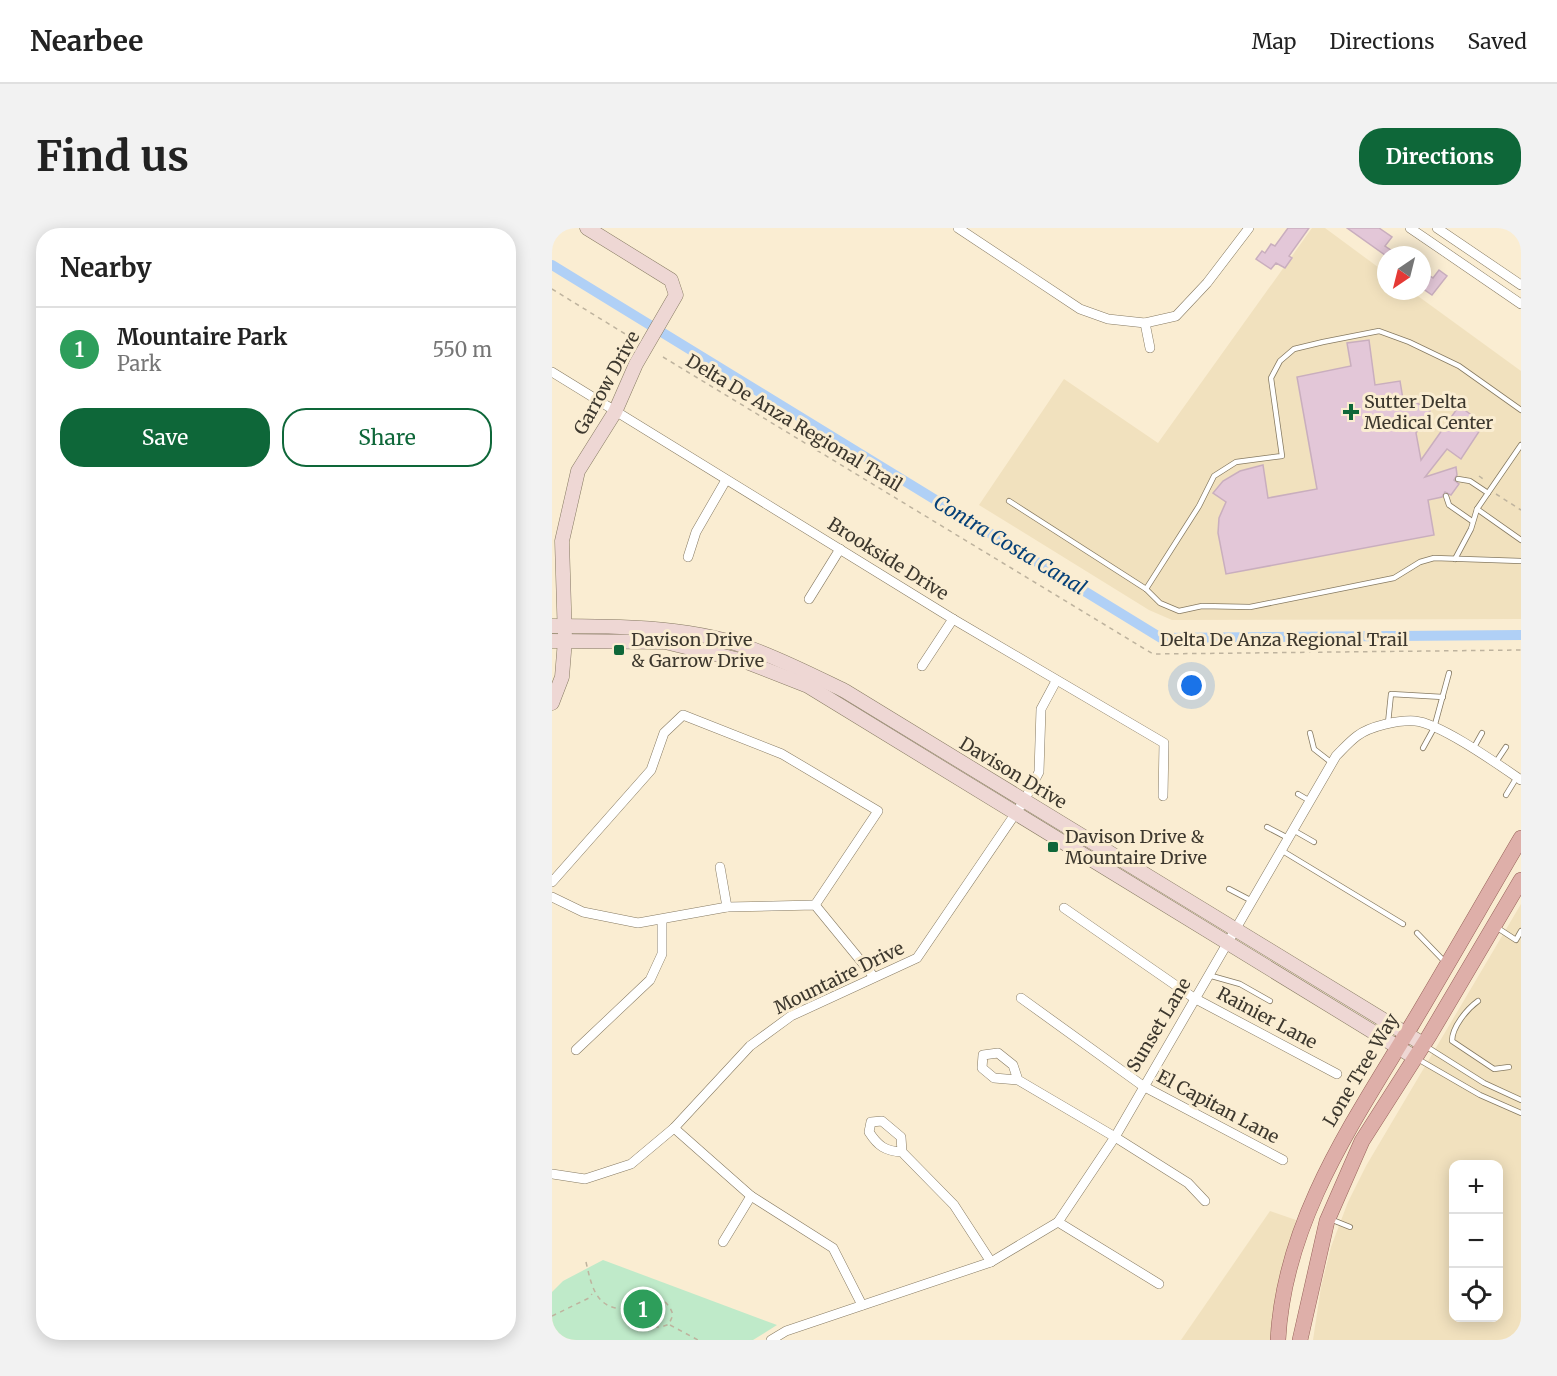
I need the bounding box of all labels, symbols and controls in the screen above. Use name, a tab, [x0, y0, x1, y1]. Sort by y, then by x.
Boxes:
text: Nearbee	[30, 23, 143, 59]
text: Map	[1252, 28, 1296, 55]
text: Directions	[1329, 28, 1434, 55]
text: Saved	[1467, 28, 1527, 55]
button: Directions	[1359, 128, 1521, 185]
text: Find us	[36, 130, 189, 182]
north arrow	[1377, 246, 1431, 300]
text: Nearby	[60, 251, 152, 284]
text: Mountaire Park	[117, 323, 287, 351]
street label: Garrow Drive	[569, 327, 645, 439]
text: 1	[75, 337, 84, 362]
text: 550 m	[433, 337, 492, 362]
street label: Delta De Anza Regional Trail	[682, 349, 907, 497]
text: Park	[117, 351, 161, 376]
place label: Sutter Delta Medical Center	[1364, 390, 1493, 434]
marker: Sutter Delta Medical Center	[1342, 403, 1360, 421]
button: Save	[60, 408, 270, 467]
button: Share	[282, 408, 492, 467]
water label: Contra Costa Canal	[929, 489, 1091, 600]
street label: Brookside Drive	[824, 512, 953, 605]
place label: Davison Drive & Garrow Drive	[631, 628, 764, 672]
street label: Delta De Anza Regional Trail	[1160, 628, 1409, 651]
marker: Davison Drive & Garrow Drive	[612, 643, 626, 657]
your location	[1177, 671, 1206, 700]
street label: Davison Drive	[955, 731, 1071, 814]
place label: Davison Drive & Mountaire Drive	[1065, 825, 1207, 869]
marker: Davison Drive & Mountaire Drive	[1046, 840, 1060, 854]
street label: Mountaire Drive	[770, 936, 908, 1019]
street label: Sunset Lane	[1121, 973, 1196, 1076]
street label: Rainier Lane	[1213, 982, 1321, 1054]
street label: Lone Tree Way	[1318, 1009, 1404, 1131]
street label: El Capitan Lane	[1153, 1065, 1283, 1148]
map controls	[1449, 1160, 1503, 1322]
button: +	[1449, 1160, 1503, 1214]
button: −	[1449, 1214, 1503, 1268]
button: locate	[1449, 1268, 1503, 1322]
pin: 1	[624, 1286, 662, 1332]

